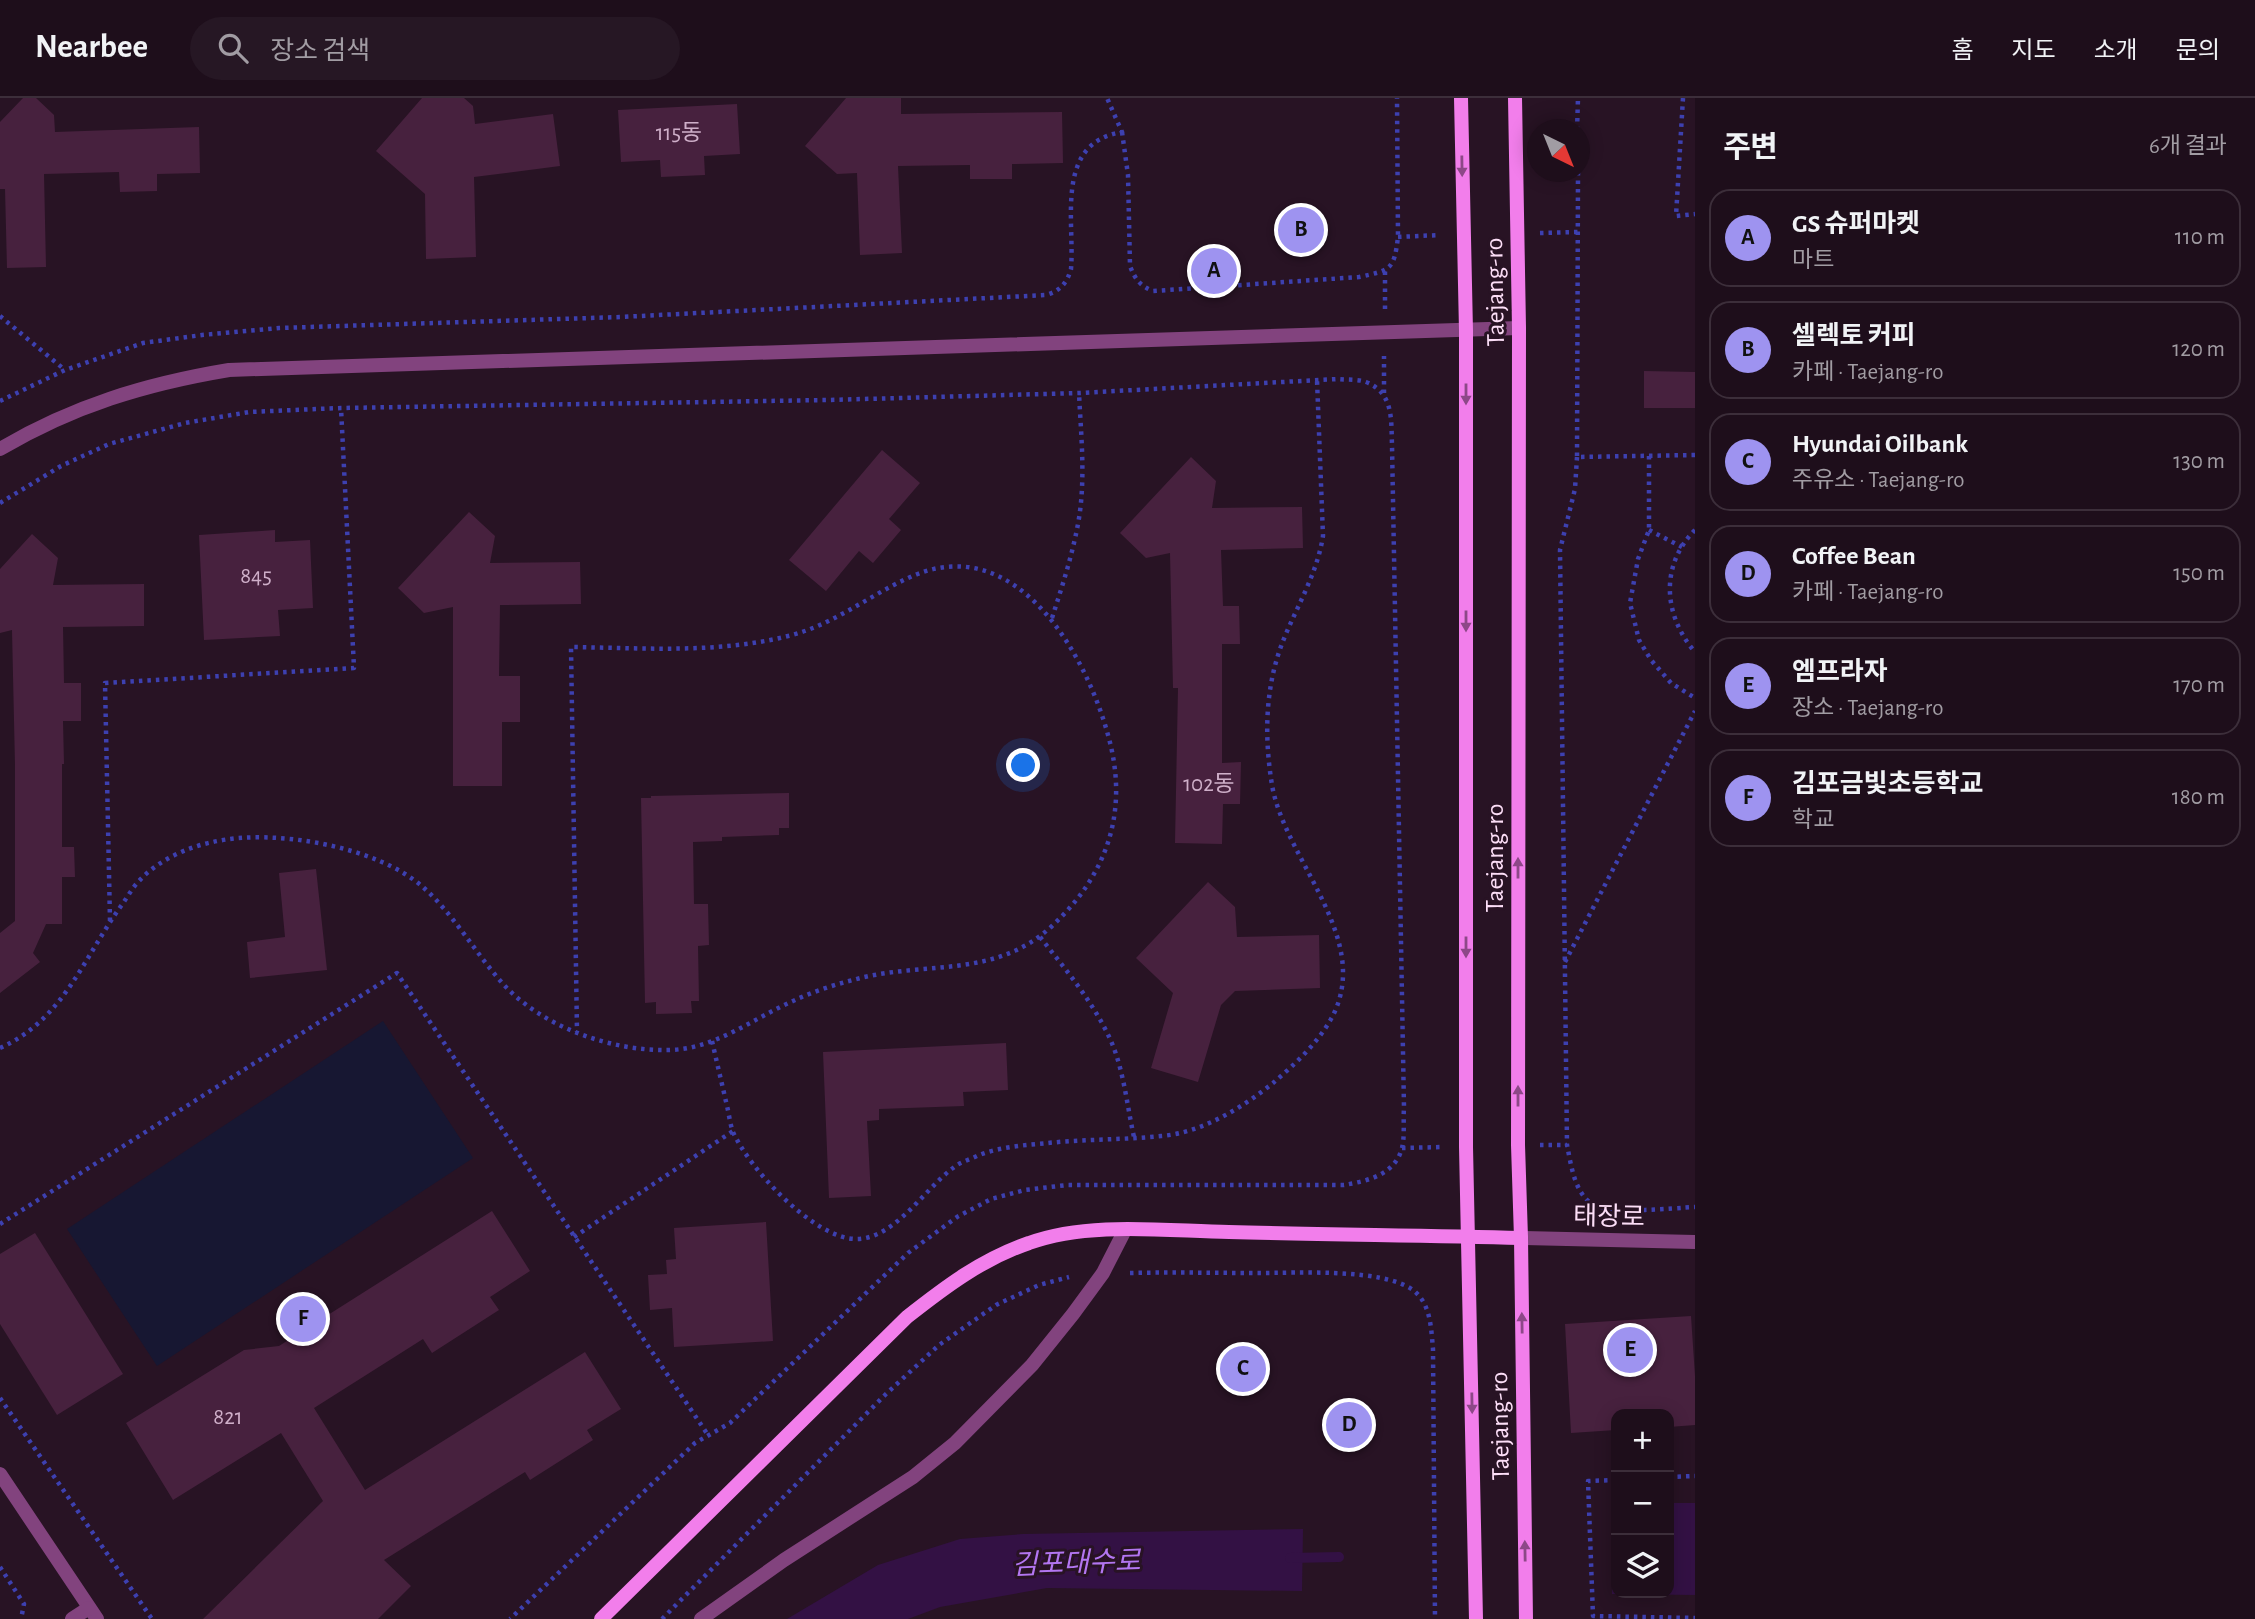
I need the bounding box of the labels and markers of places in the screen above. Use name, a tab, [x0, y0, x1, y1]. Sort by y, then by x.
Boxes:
pin: B	[1278, 204, 1324, 256]
pin: A	[1191, 245, 1237, 297]
pin: F	[280, 1293, 326, 1345]
pin: E	[1607, 1324, 1653, 1376]
pin: C	[1220, 1343, 1266, 1395]
pin: D	[1326, 1399, 1372, 1451]

